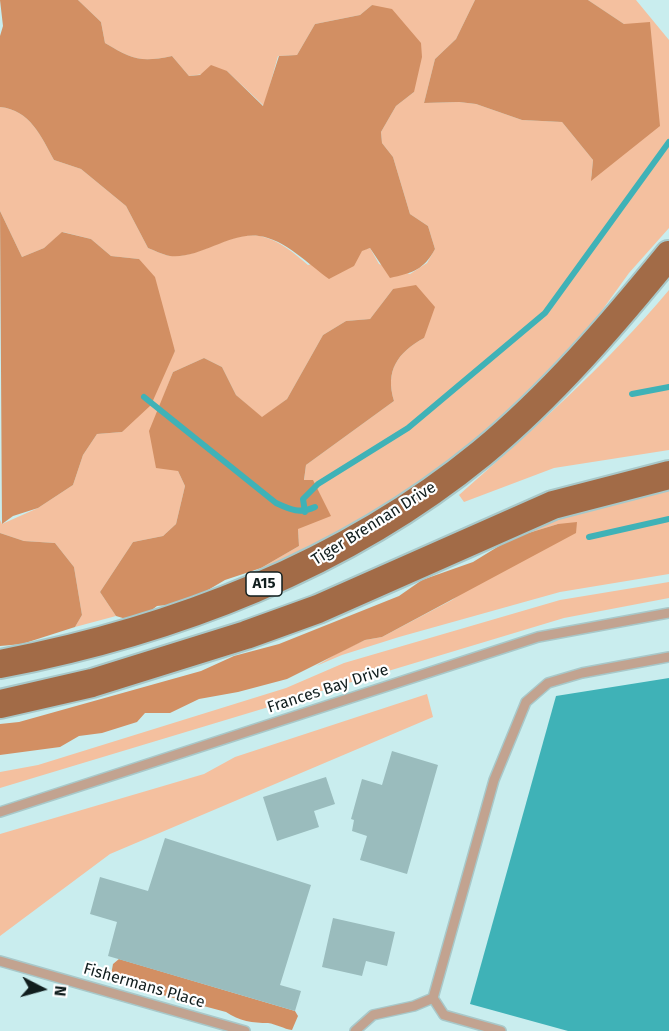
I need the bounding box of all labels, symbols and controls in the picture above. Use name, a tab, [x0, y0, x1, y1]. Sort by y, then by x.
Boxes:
street label: Tiger Brennan Drive	[308, 478, 440, 570]
road number: A15	[246, 572, 282, 596]
street label: Frances Bay Drive	[265, 660, 391, 718]
north arrow	[12, 959, 72, 1019]
street label: Fishermans Place	[81, 959, 207, 1013]
text: N	[50, 985, 70, 997]

